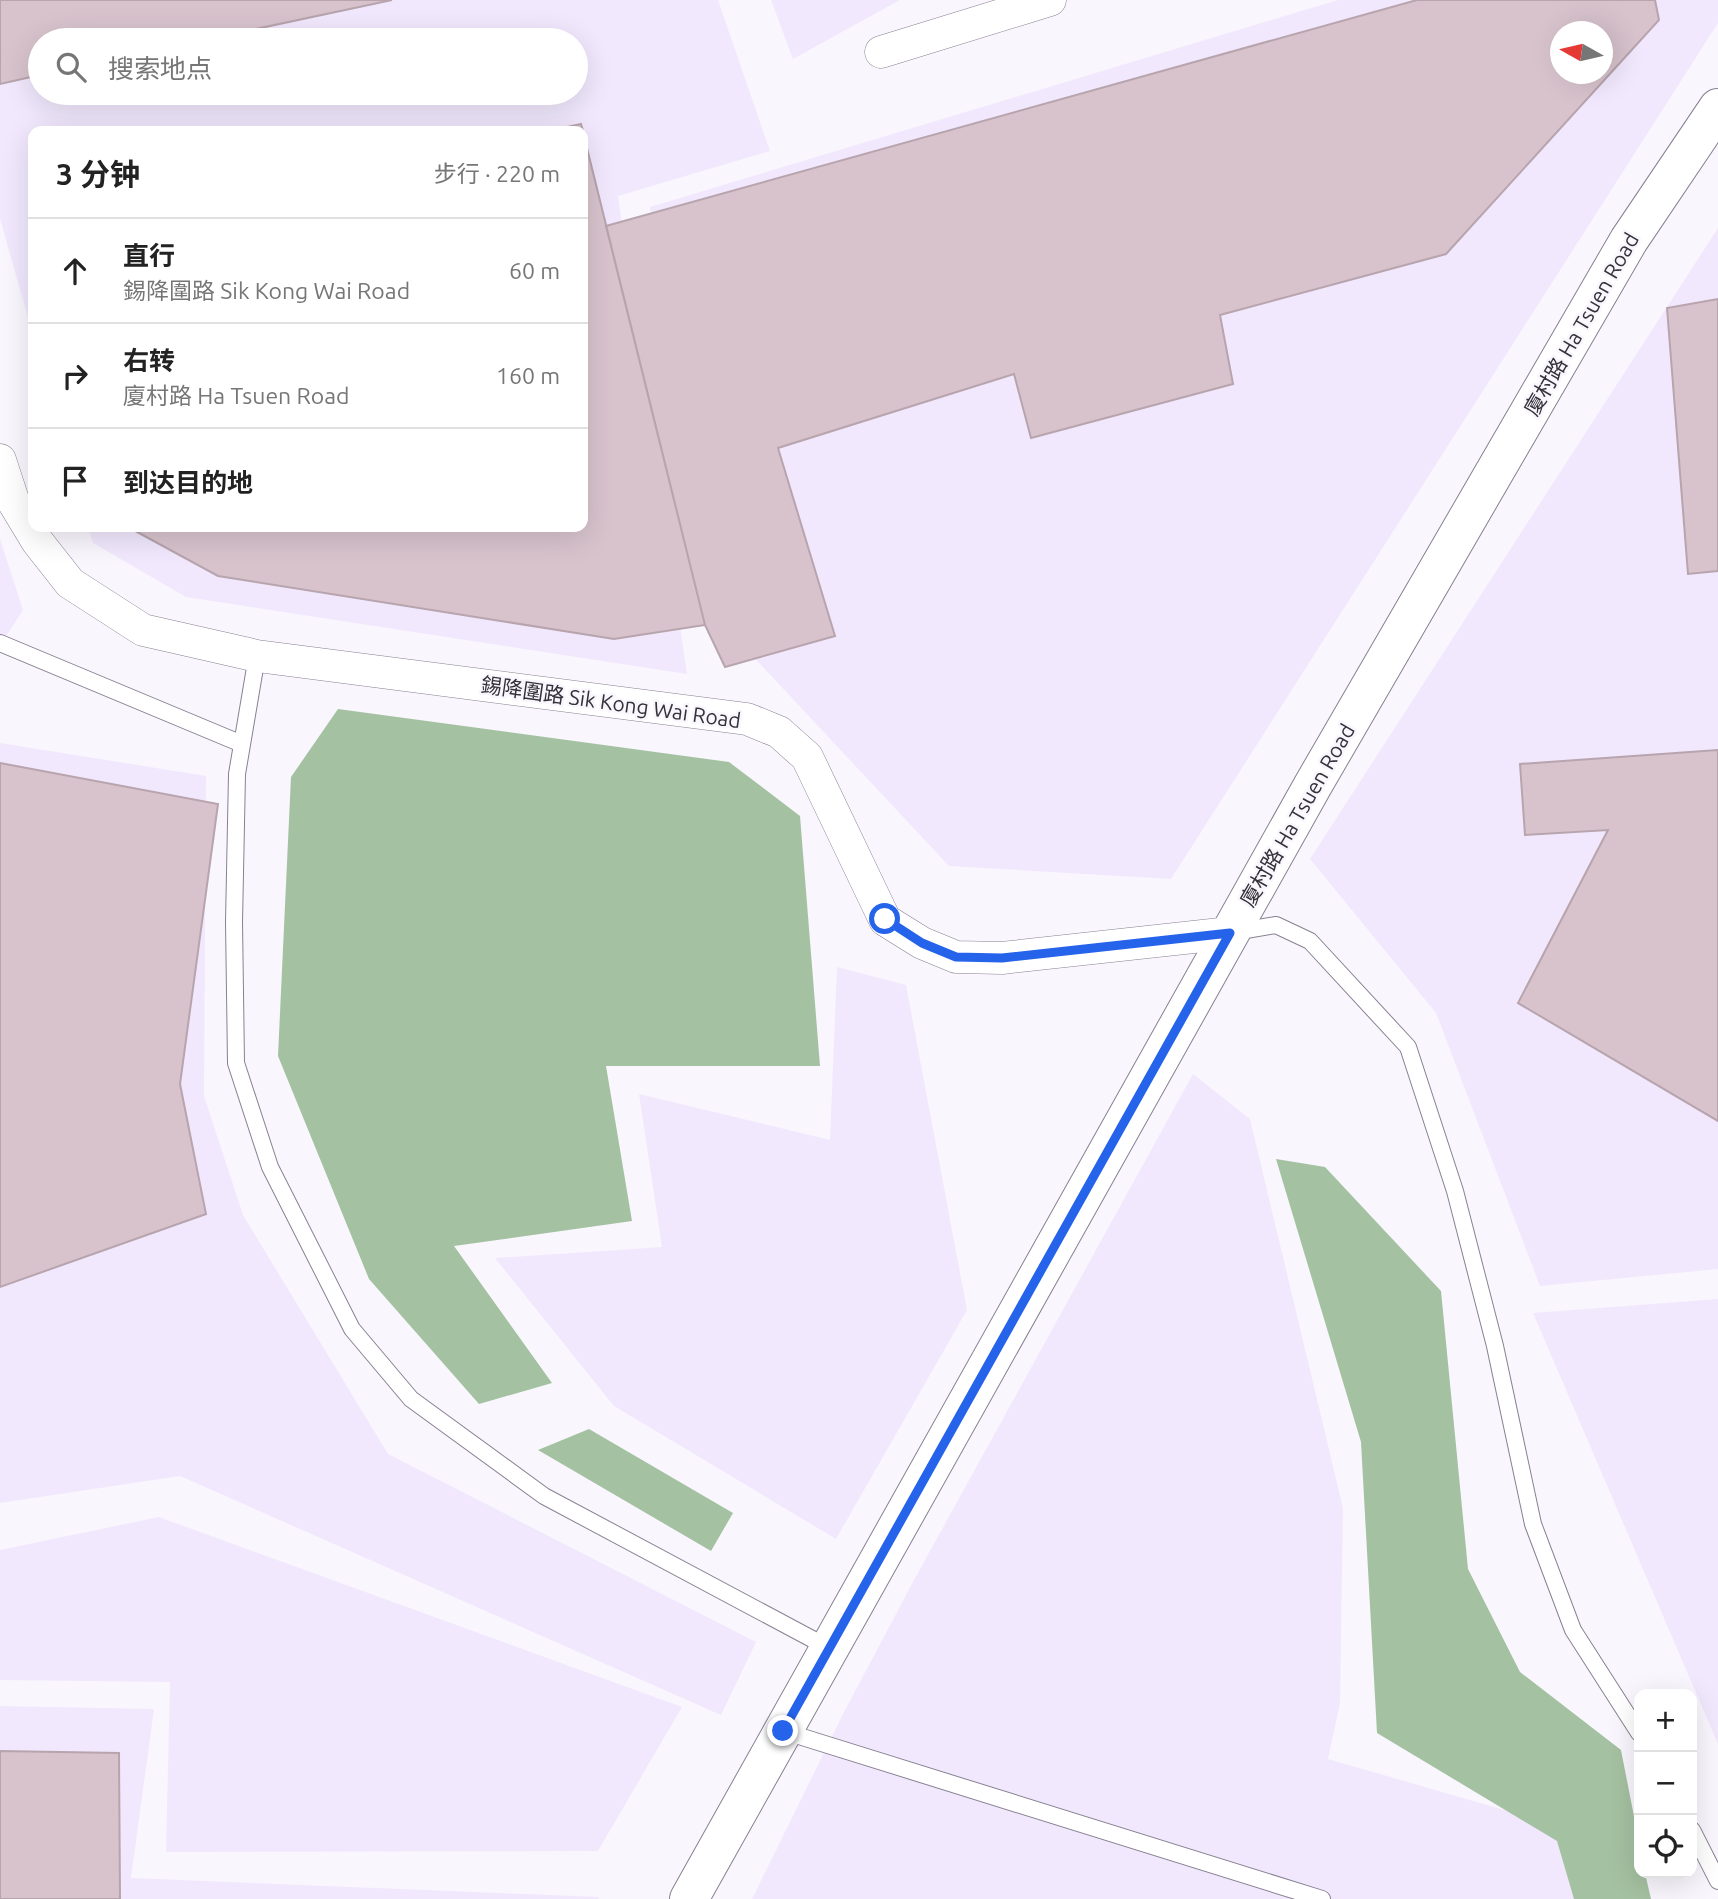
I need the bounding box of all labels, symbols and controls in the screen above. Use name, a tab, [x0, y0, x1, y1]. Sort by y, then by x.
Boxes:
north arrow	[1550, 21, 1613, 84]
search box	[28, 28, 588, 105]
icon: search	[52, 48, 90, 86]
text: 搜索地点	[108, 54, 212, 83]
text: 3 分钟	[56, 157, 140, 191]
text: 步行 · 220 m	[434, 161, 560, 186]
street label: 廈村路 Ha Tsuen Road	[1519, 228, 1643, 420]
text: 直行	[123, 241, 175, 270]
icon: ahead	[56, 252, 94, 290]
text: 60 m	[509, 258, 560, 283]
text: 錫降圍路 Sik Kong Wai Road	[123, 278, 410, 303]
text: 右转	[123, 346, 175, 375]
icon: right	[56, 357, 94, 395]
text: 160 m	[496, 363, 560, 388]
text: 廈村路 Ha Tsuen Road	[123, 383, 350, 408]
icon: arrive	[56, 462, 94, 500]
text: 到达目的地	[123, 468, 253, 497]
street label: 錫降圍路 Sik Kong Wai Road	[480, 672, 742, 732]
street label: 廈村路 Ha Tsuen Road	[1235, 719, 1359, 911]
route start	[869, 903, 900, 934]
map controls	[1634, 1689, 1697, 1878]
button: +	[1634, 1689, 1697, 1752]
route end	[767, 1715, 798, 1746]
button: −	[1634, 1752, 1697, 1815]
button: locate	[1634, 1815, 1697, 1878]

